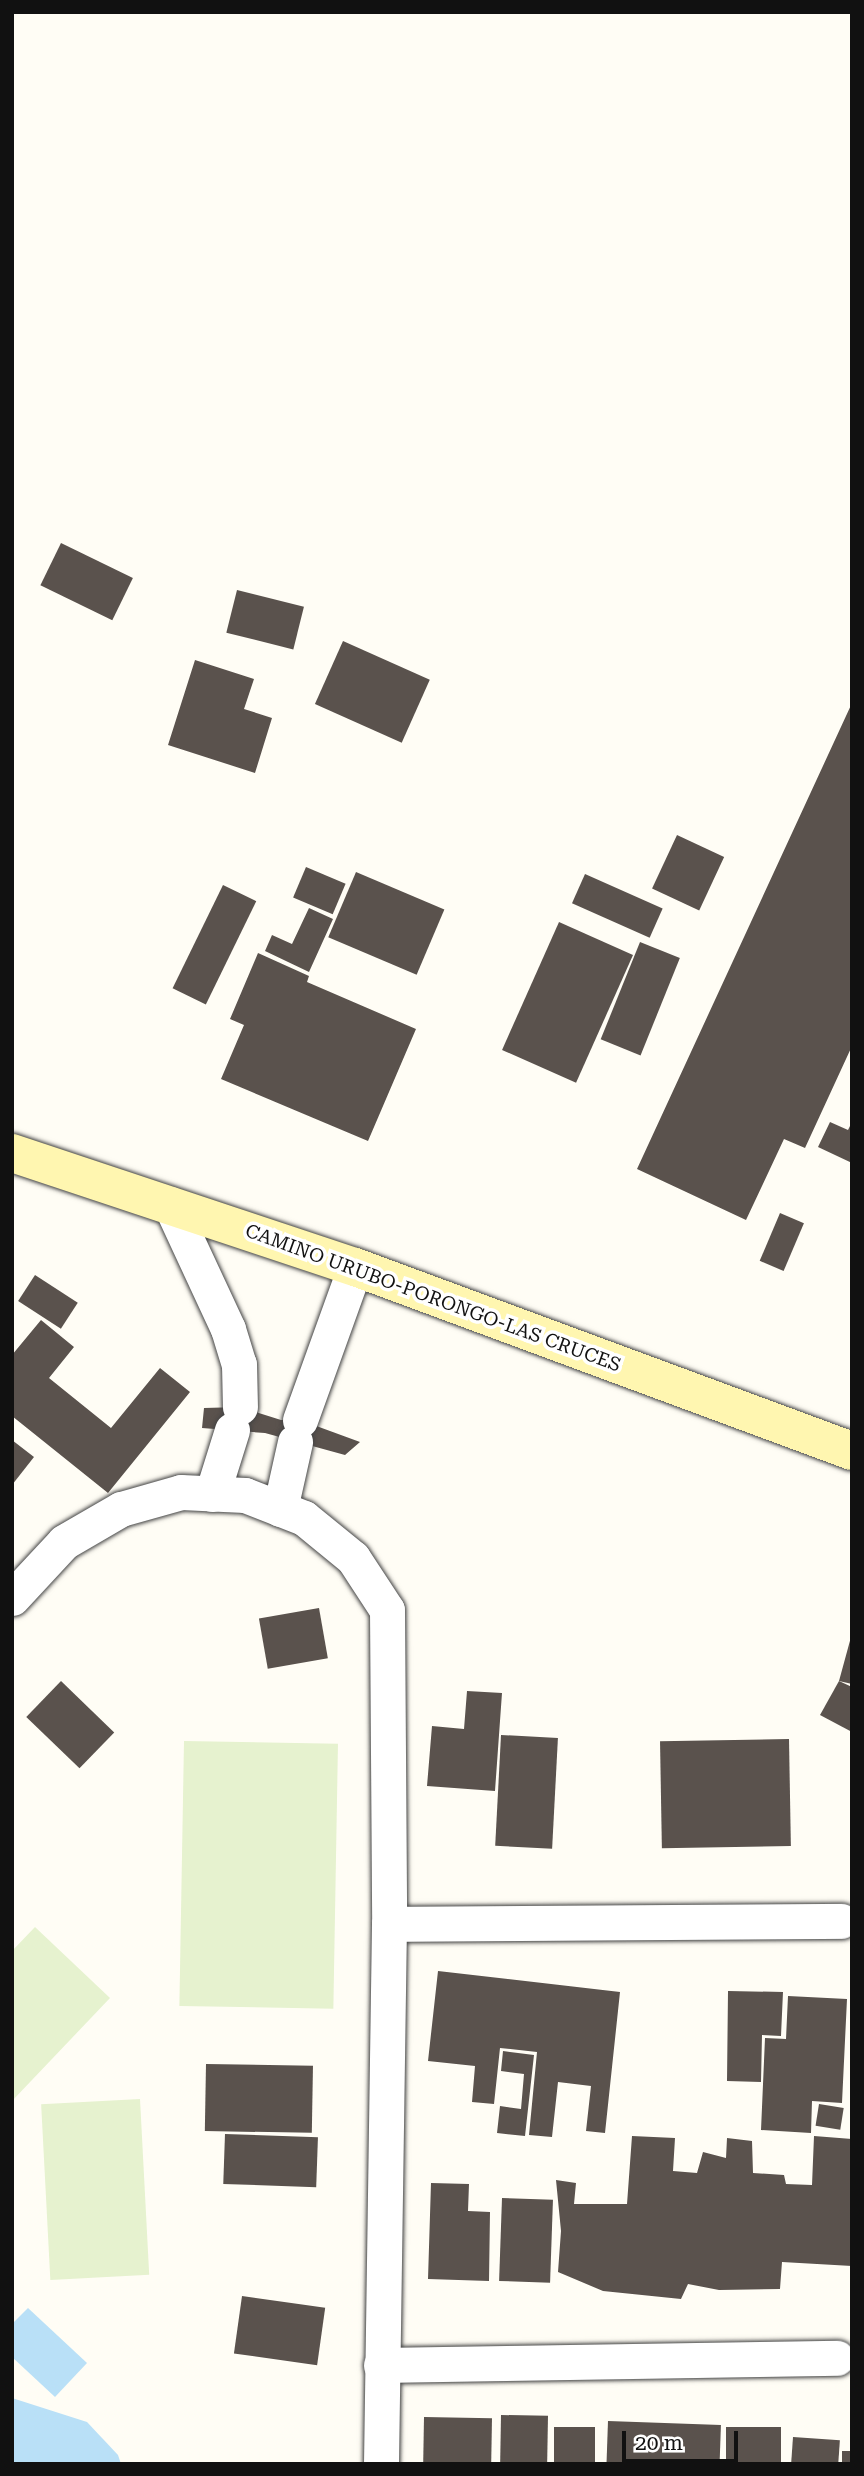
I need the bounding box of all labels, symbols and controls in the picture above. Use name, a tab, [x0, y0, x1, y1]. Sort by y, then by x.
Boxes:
street label: CAMINO URUBO-PORONGO-LAS CRUCES	[242, 1219, 624, 1377]
scale bar	[626, 2416, 742, 2460]
text: 20 m	[635, 2431, 683, 2455]

